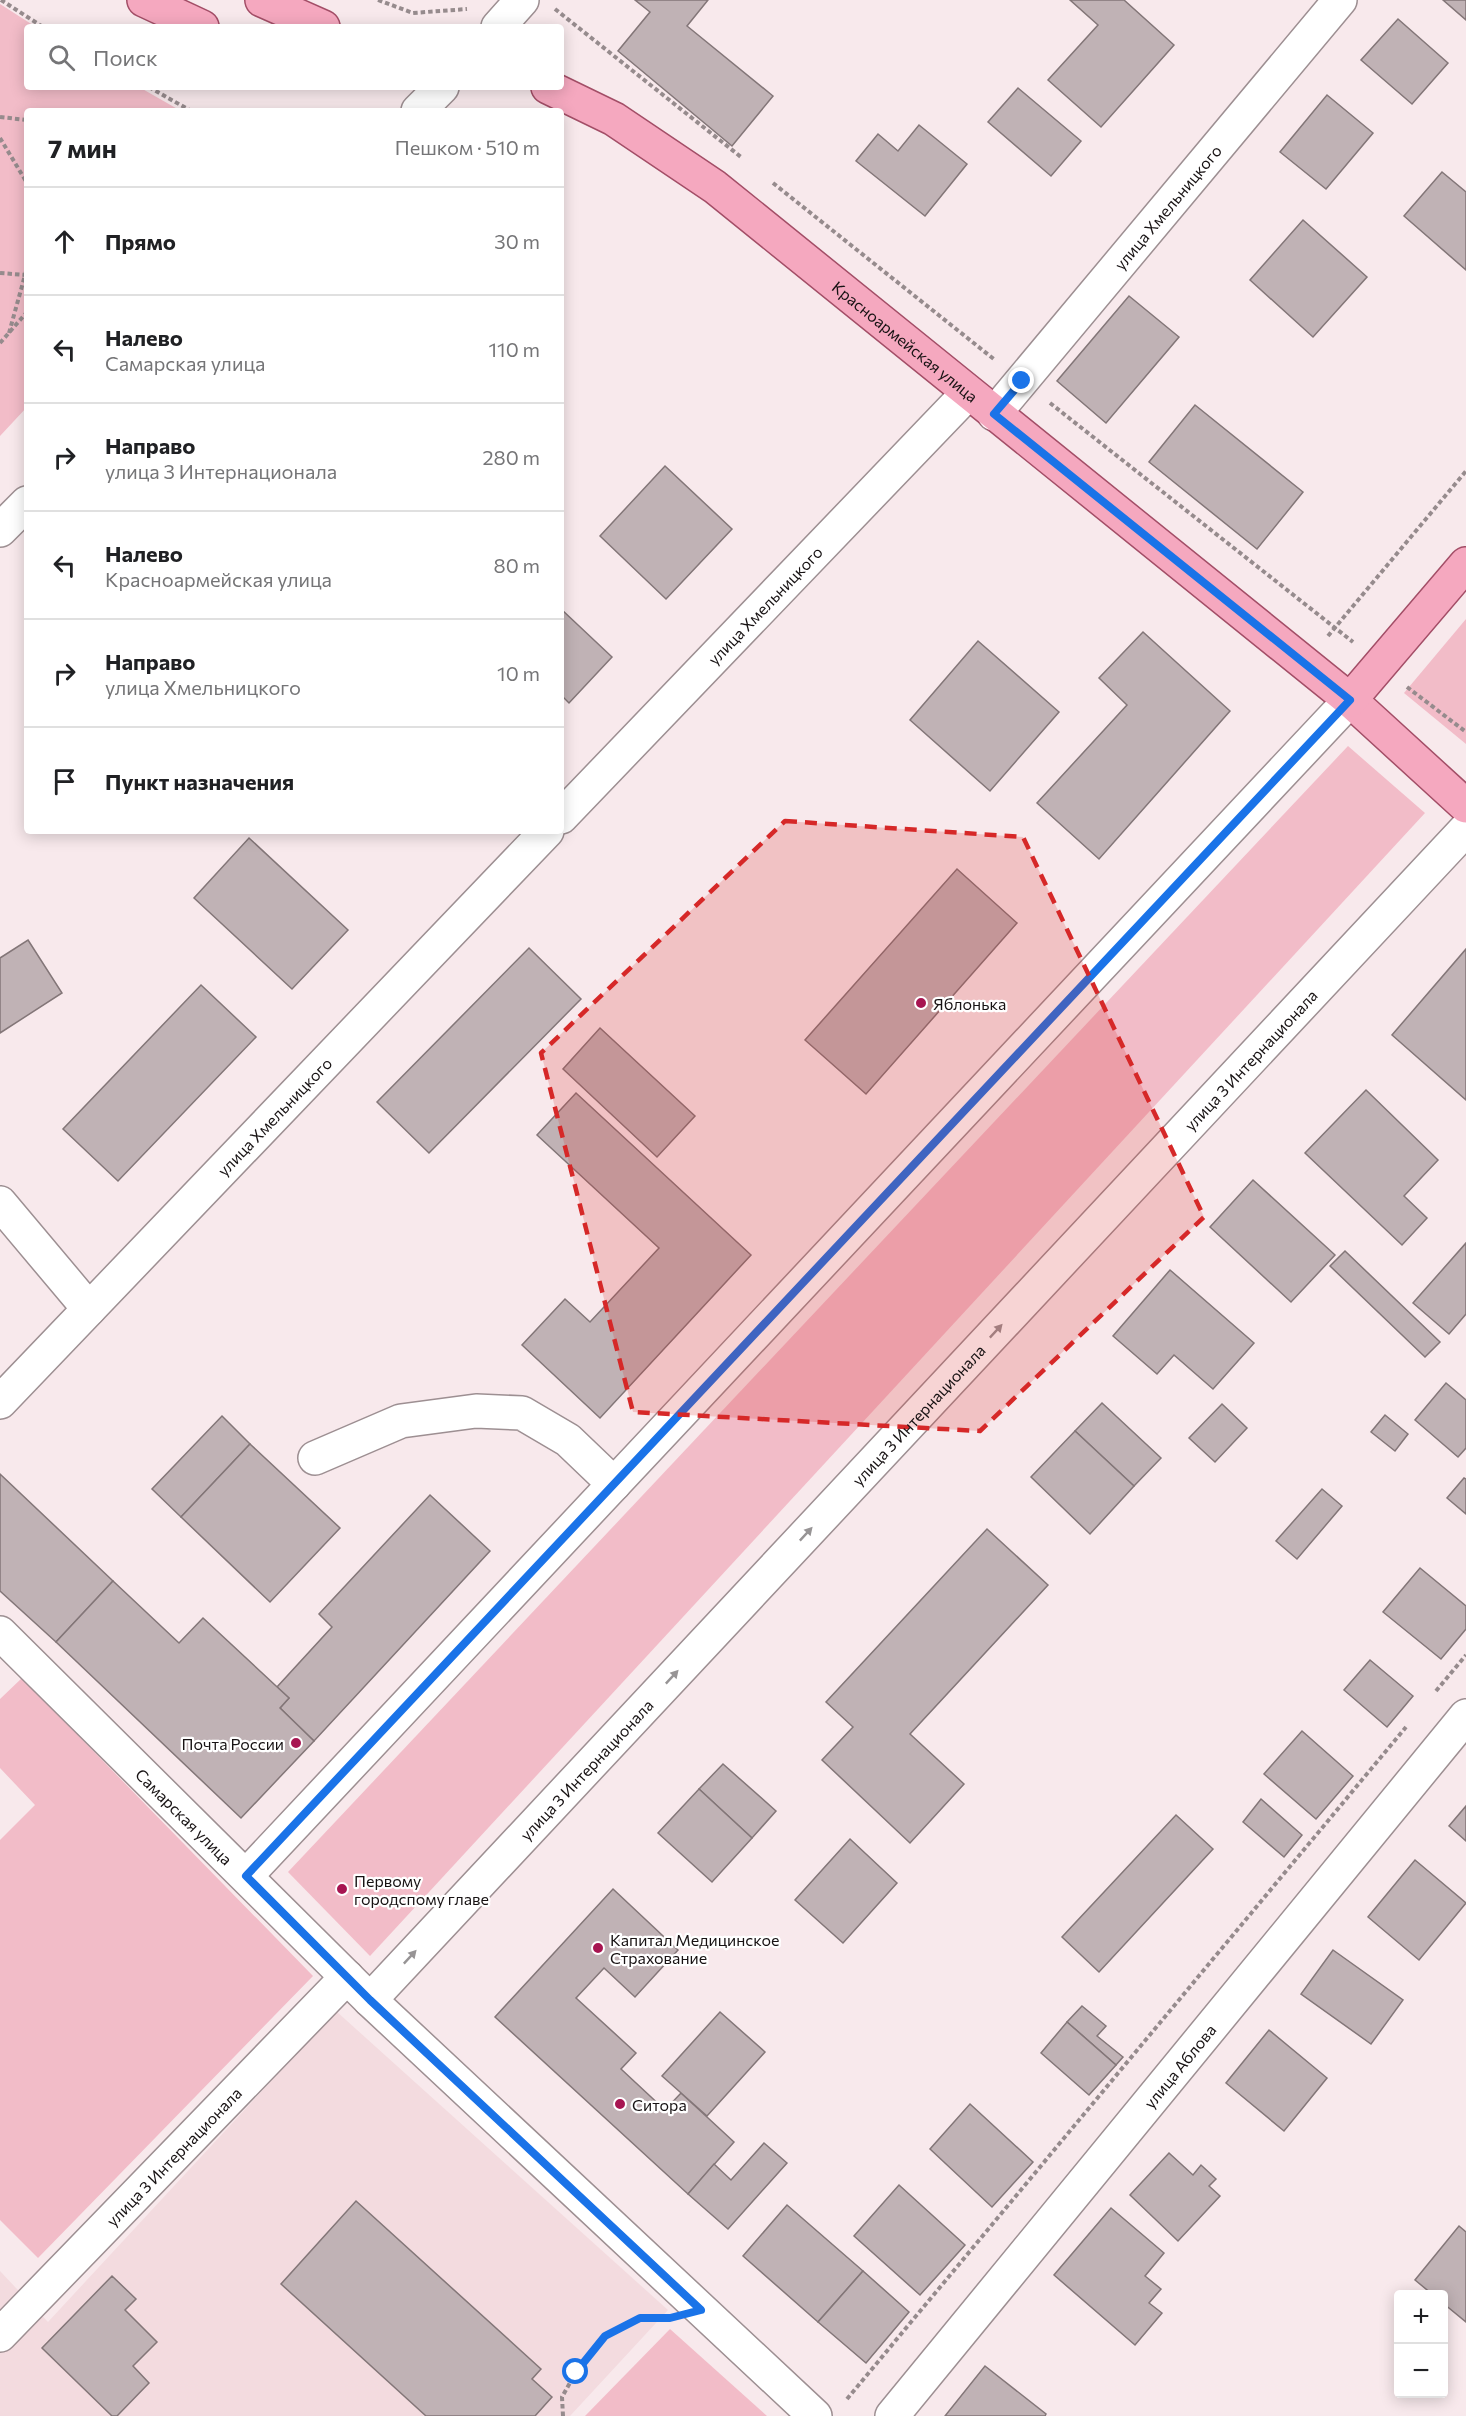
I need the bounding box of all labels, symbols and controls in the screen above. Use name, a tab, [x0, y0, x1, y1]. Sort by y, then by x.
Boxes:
search box	[24, 24, 564, 90]
icon: search	[45, 41, 78, 74]
text: Поиск	[93, 44, 158, 71]
text: 7 мин	[48, 132, 117, 163]
text: Пешком · 510 m	[395, 135, 540, 159]
street label: улица Хмельницкого	[1110, 141, 1225, 273]
icon: ahead	[48, 225, 81, 258]
text: Прямо	[105, 228, 176, 255]
text: 30 m	[494, 229, 540, 253]
street label: Красноармейская улица	[829, 276, 982, 405]
text: Налево	[105, 324, 183, 351]
icon: left	[48, 333, 81, 366]
text: 110 m	[489, 337, 540, 361]
text: Самарская улица	[105, 351, 265, 375]
route end	[1008, 367, 1034, 393]
text: Направо	[105, 432, 195, 459]
icon: right	[48, 441, 81, 474]
text: 280 m	[482, 445, 540, 469]
text: улица 3 Интернационала	[105, 459, 337, 483]
text: Налево	[105, 540, 183, 567]
street label: улица Хмельницкого	[703, 542, 826, 668]
icon: left	[48, 549, 81, 582]
text: 80 m	[494, 553, 540, 577]
text: Красноармейская улица	[105, 567, 332, 591]
text: Направо	[105, 648, 195, 675]
icon: right	[48, 657, 81, 690]
text: 10 m	[497, 661, 540, 685]
text: улица Хмельницкого	[105, 675, 301, 699]
icon: arrive	[48, 765, 81, 798]
text: Пункт назначения	[105, 768, 294, 795]
street label: улица 3 Интернационала	[1180, 985, 1321, 1134]
place label: Яблонька	[933, 994, 1006, 1013]
marker: Яблонька	[914, 996, 928, 1010]
street label: улица Хмельницкого	[213, 1053, 335, 1179]
one-way arrow	[989, 1323, 1003, 1338]
street label: улица 3 Интернационала	[848, 1340, 989, 1489]
one-way arrow	[798, 1528, 812, 1542]
one-way arrow	[665, 1670, 679, 1684]
street label: улица 3 Интернационала	[515, 1695, 656, 1844]
place label: Почта России	[182, 1734, 284, 1753]
marker: Почта России	[289, 1736, 303, 1750]
street label: Самарская улица	[132, 1764, 237, 1868]
place label: Первому городспому главе	[354, 1871, 489, 1908]
marker: Первому городспому главе	[335, 1882, 349, 1896]
place label: Капитал Медицинское Страхование	[610, 1930, 779, 1967]
marker: Капитал Медицинское Страхование	[591, 1941, 605, 1955]
one-way arrow	[403, 1950, 416, 1965]
street label: улица Аблова	[1139, 2020, 1219, 2111]
street label: улица 3 Интернационала	[102, 2083, 245, 2230]
place label: Ситора	[632, 2095, 687, 2114]
marker: Ситора	[613, 2097, 627, 2111]
map controls	[1394, 2290, 1448, 2398]
button: +	[1394, 2290, 1448, 2344]
button: −	[1394, 2344, 1448, 2398]
route start	[562, 2358, 588, 2384]

